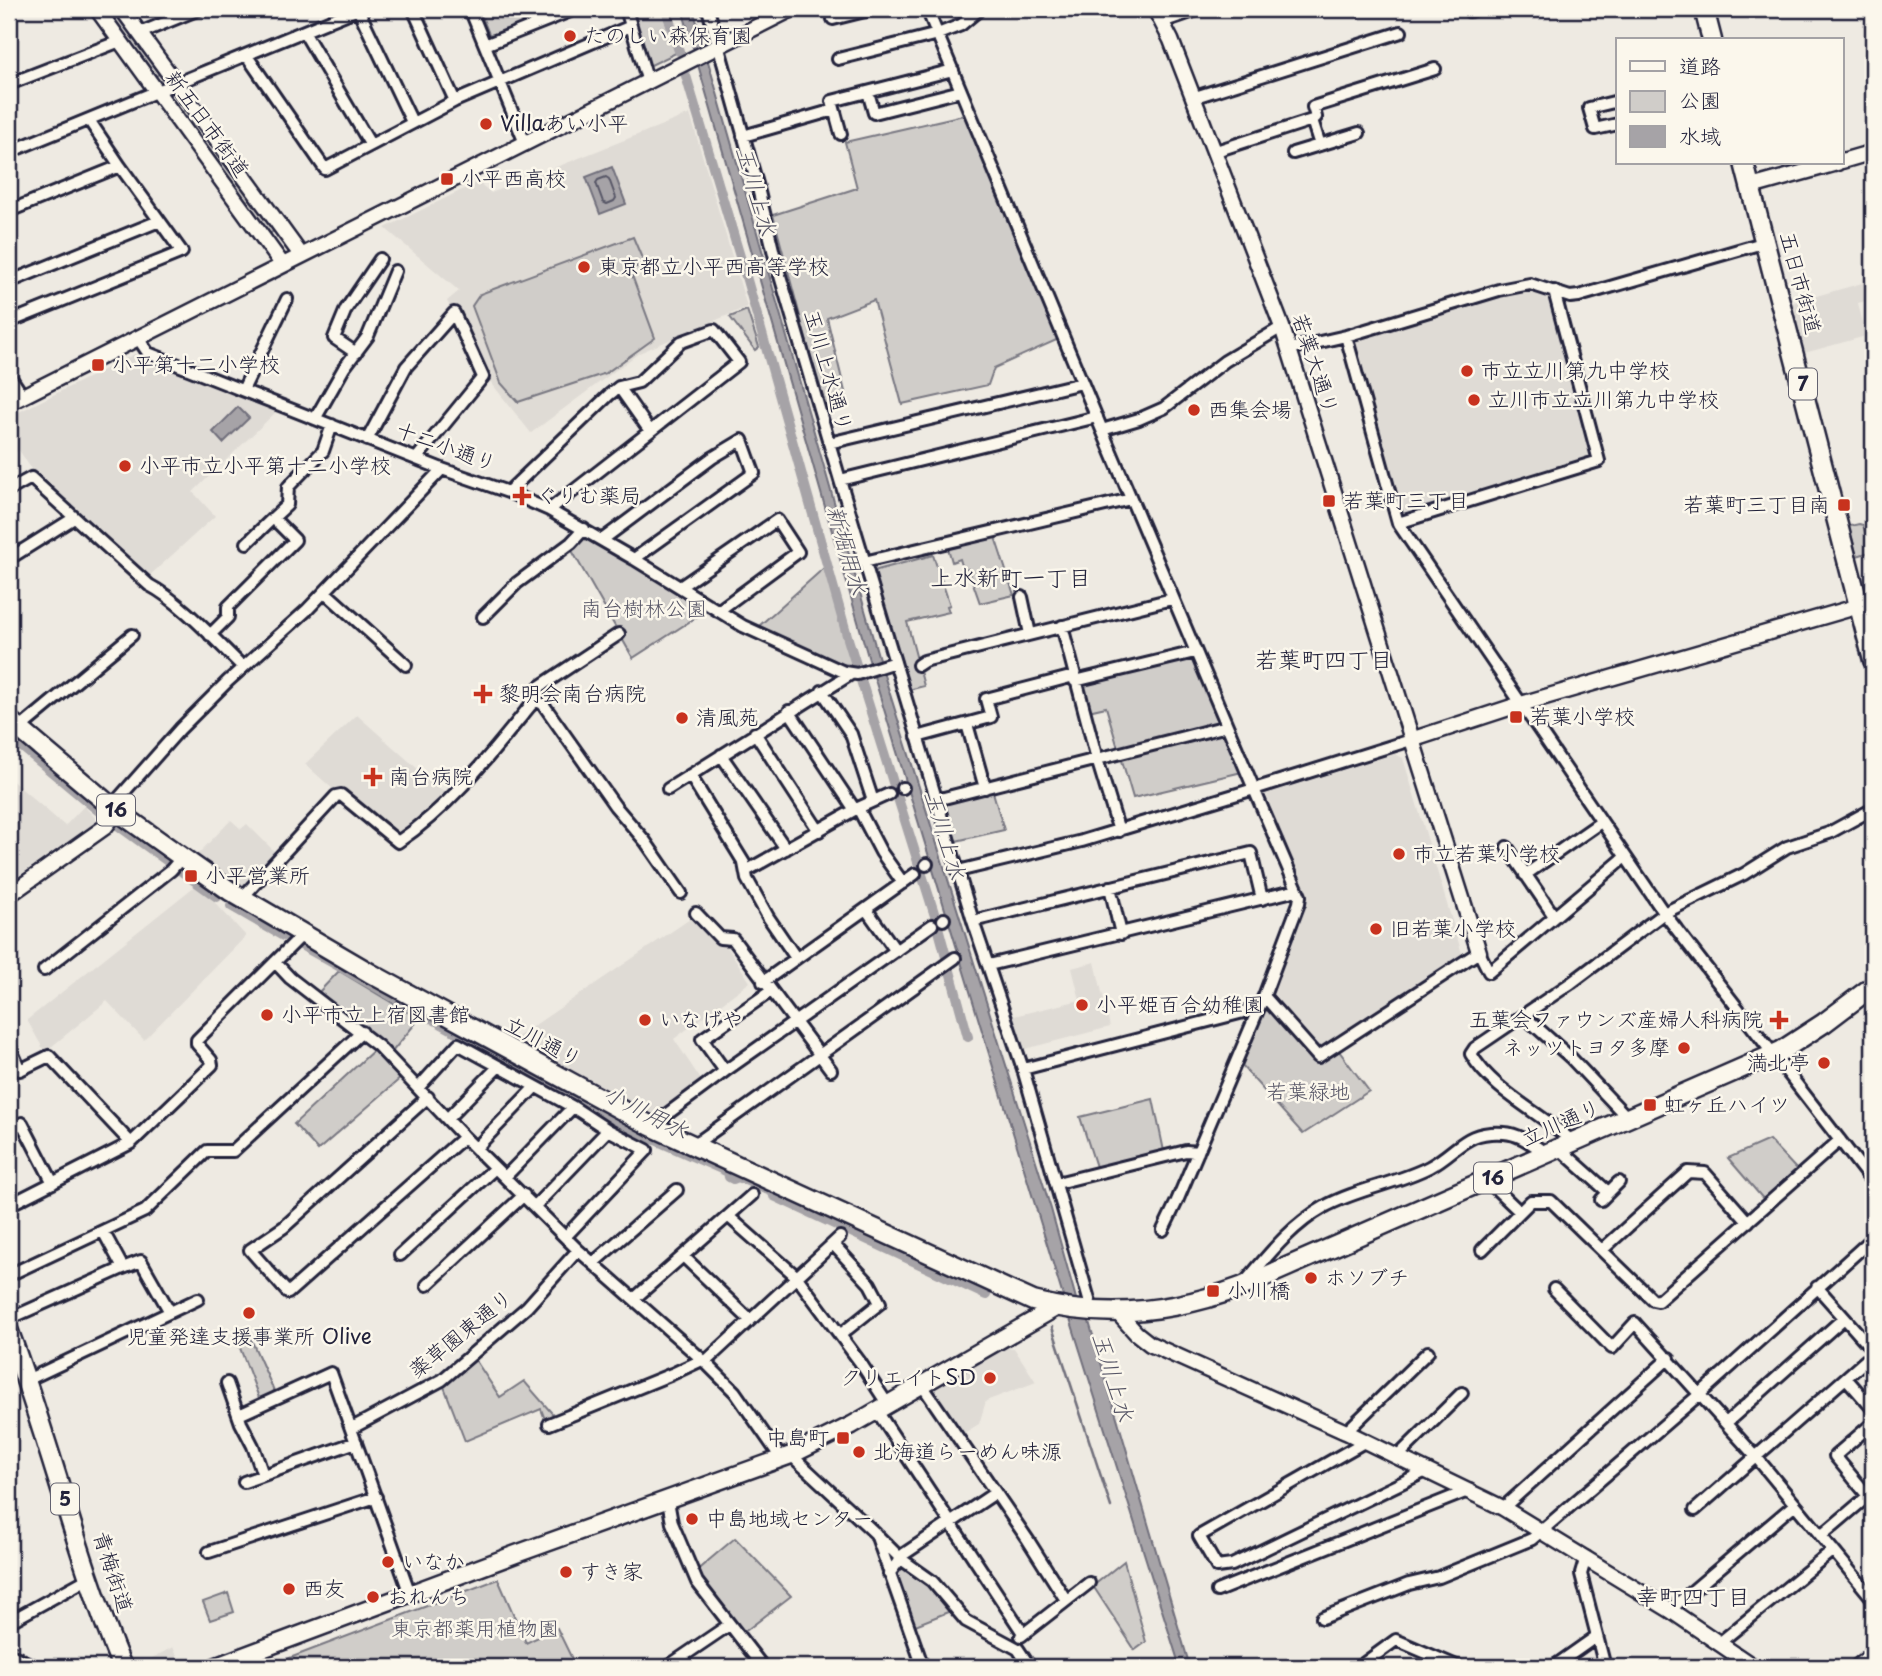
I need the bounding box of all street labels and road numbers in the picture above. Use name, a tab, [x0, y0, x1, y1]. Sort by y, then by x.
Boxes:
street label: 新五日市街道	[159, 62, 259, 183]
street label: 五日市街道	[1773, 228, 1831, 337]
street label: 玉川上水通り	[797, 305, 863, 435]
street label: 若葉大通り	[1285, 309, 1348, 418]
road number: 7	[1789, 368, 1817, 400]
street label: 十二小通り	[392, 412, 501, 478]
road number: 16	[97, 794, 135, 825]
street label: 立川通り	[499, 1006, 589, 1074]
street label: 立川通り	[1515, 1089, 1605, 1153]
road number: 16	[1474, 1162, 1512, 1194]
street label: 薬草園東通り	[401, 1280, 519, 1385]
road number: 5	[51, 1484, 79, 1514]
street label: 青梅街道	[87, 1526, 143, 1616]

